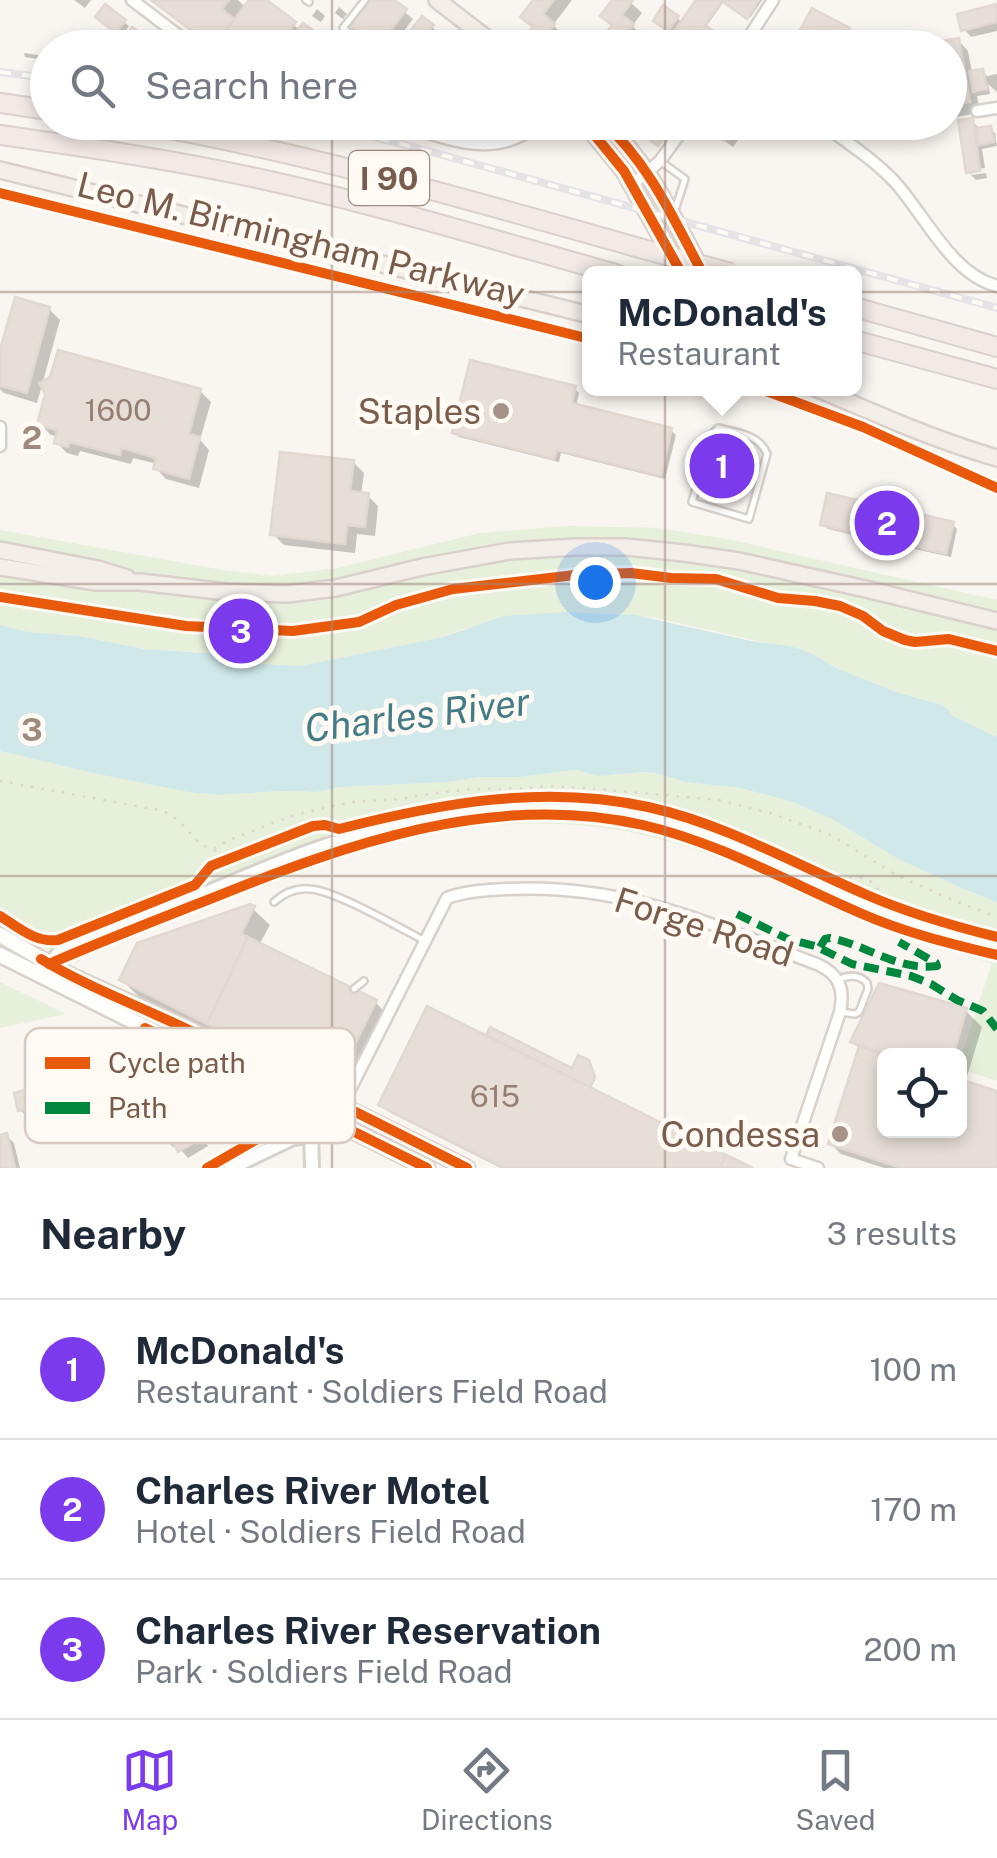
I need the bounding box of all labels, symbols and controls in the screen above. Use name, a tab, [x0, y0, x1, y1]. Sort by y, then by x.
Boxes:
search box	[30, 30, 967, 140]
icon: search	[65, 58, 120, 113]
text: Search here	[145, 63, 358, 108]
road number: I 90	[349, 151, 429, 205]
street label: Leo M. Birmingham Parkway	[73, 164, 529, 314]
popup	[582, 266, 862, 396]
text: McDonald's	[617, 290, 827, 335]
text: Restaurant	[617, 335, 781, 372]
place label: Staples	[357, 391, 481, 432]
house number: 1600	[84, 392, 152, 428]
marker: Staples	[490, 400, 512, 422]
text: 2	[22, 419, 42, 456]
pin: 1	[690, 428, 754, 504]
pin: 2	[854, 486, 920, 560]
your location	[570, 557, 621, 608]
pin: 3	[208, 594, 274, 668]
water label: Charles River	[302, 679, 533, 751]
text: 3	[21, 711, 43, 748]
street label: Forge Road	[610, 879, 798, 975]
legend	[25, 1028, 355, 1143]
text: Cycle path	[108, 1046, 246, 1079]
map controls	[877, 1048, 967, 1138]
button: locate	[877, 1048, 967, 1138]
house number: 615	[470, 1078, 520, 1114]
text: Path	[108, 1091, 167, 1124]
place label: Condessa	[661, 1114, 820, 1155]
marker: Condessa	[829, 1123, 851, 1145]
text: Nearby	[40, 1209, 186, 1258]
text: 3 results	[827, 1215, 957, 1252]
text: McDonald's	[135, 1328, 345, 1373]
text: 1	[66, 1351, 79, 1388]
text: 100 m	[870, 1351, 957, 1388]
text: Restaurant · Soldiers Field Road	[135, 1373, 608, 1410]
text: Charles River Motel	[135, 1468, 490, 1513]
text: 2	[62, 1491, 83, 1528]
text: 170 m	[870, 1491, 957, 1528]
text: Hotel · Soldiers Field Road	[135, 1513, 526, 1550]
text: Charles River Reservation	[135, 1608, 601, 1653]
text: 3	[62, 1631, 83, 1668]
text: 200 m	[864, 1631, 957, 1668]
text: Park · Soldiers Field Road	[135, 1653, 513, 1690]
tab: Map	[121, 1743, 178, 1836]
tab: Directions	[421, 1743, 553, 1836]
tab: Saved	[795, 1743, 876, 1836]

